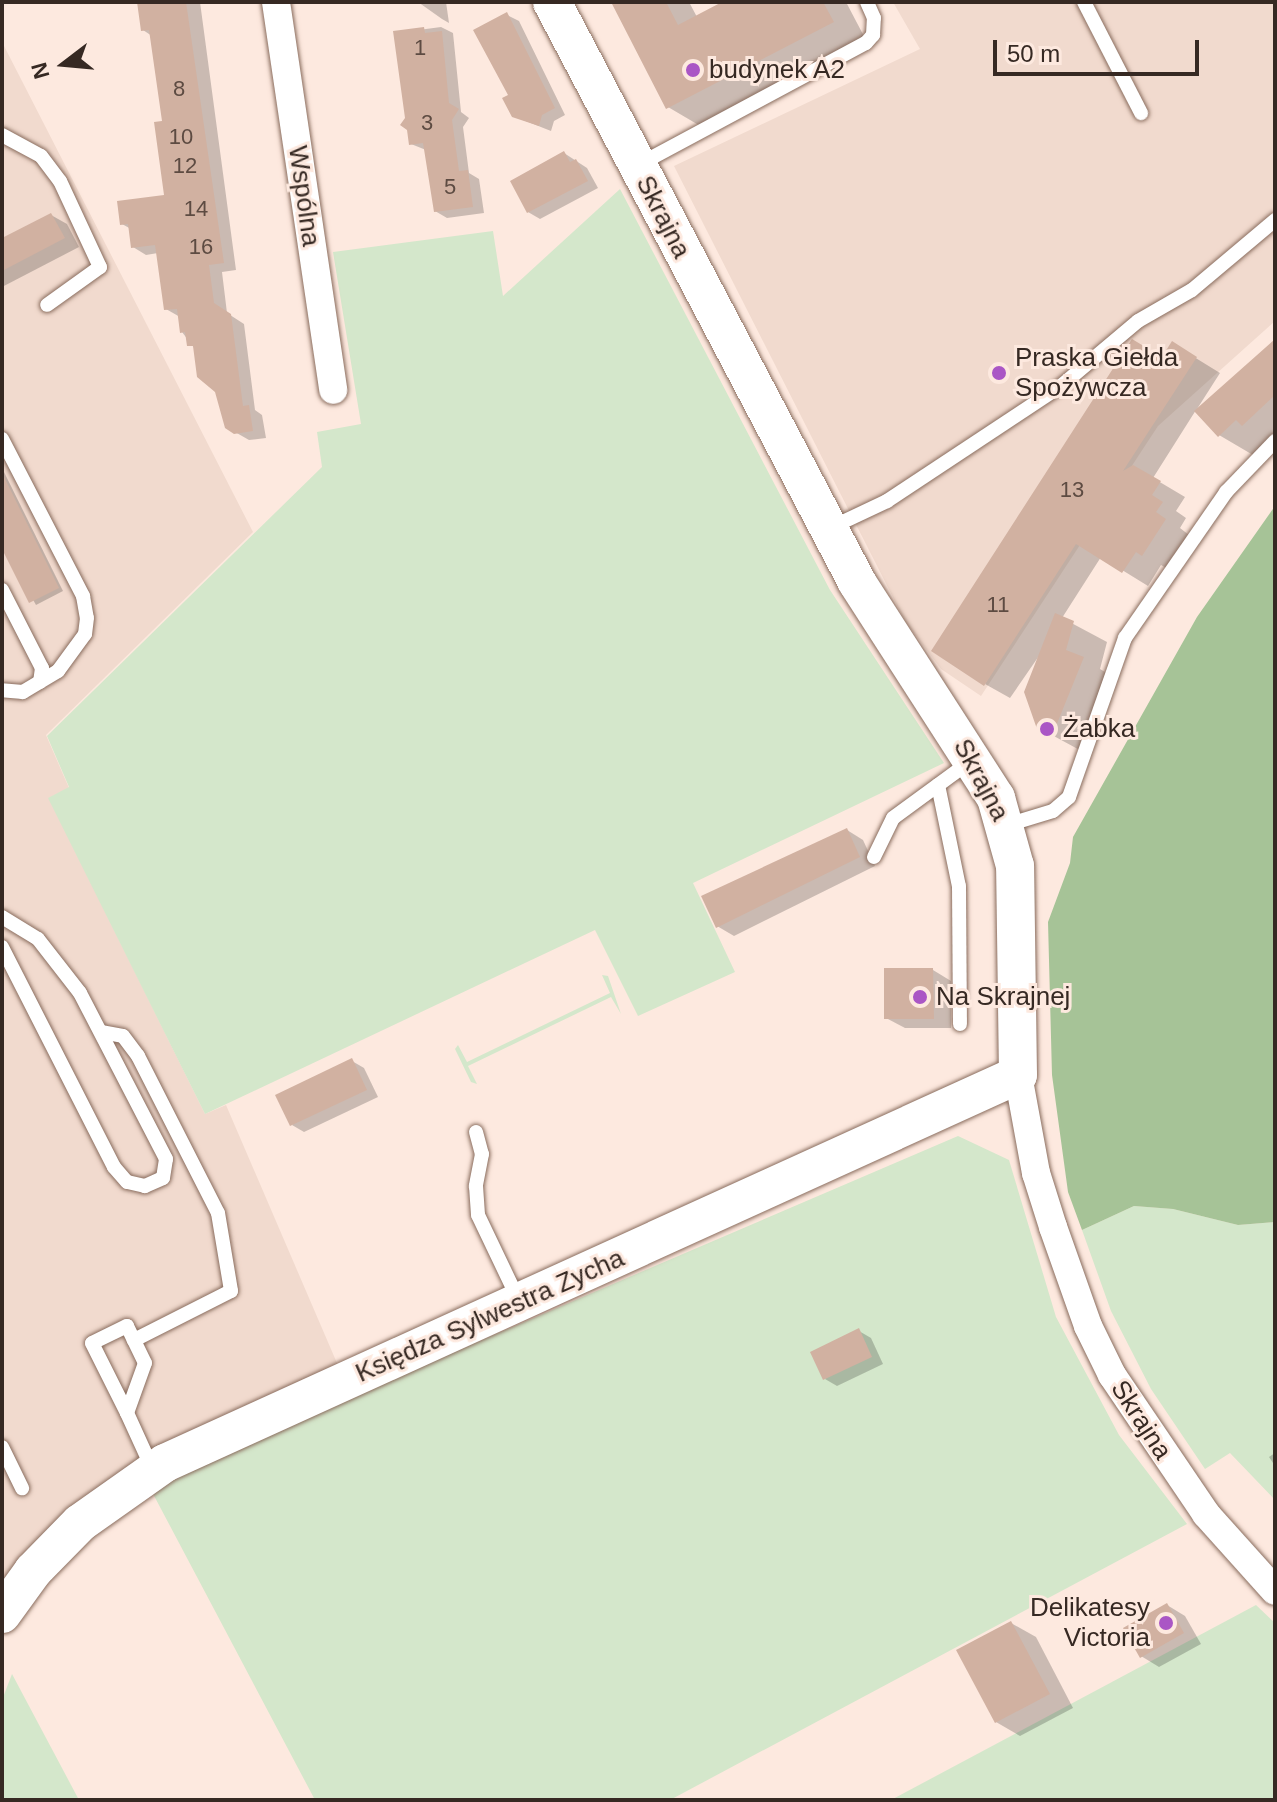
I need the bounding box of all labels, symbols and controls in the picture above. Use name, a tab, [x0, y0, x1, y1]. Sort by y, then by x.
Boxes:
north arrow	[24, 24, 104, 104]
scale bar	[997, 24, 1203, 74]
house number: 1	[414, 35, 426, 61]
text: 50 m	[1007, 40, 1060, 67]
place label: budynek A2	[709, 54, 846, 86]
text: N	[26, 60, 55, 82]
marker: budynek A2	[684, 61, 702, 79]
house number: 8	[173, 76, 185, 102]
house number: 3	[421, 110, 433, 136]
house number: 10	[169, 124, 193, 150]
street label: Wspólna	[282, 144, 326, 248]
house number: 12	[173, 153, 197, 179]
street label: Skrajna	[629, 171, 697, 263]
house number: 5	[444, 174, 456, 200]
house number: 14	[184, 196, 208, 222]
house number: 16	[189, 234, 213, 260]
place label: Praska Giełda Spożywcza	[1015, 342, 1178, 404]
marker: Praska Giełda Spożywcza	[990, 364, 1008, 382]
house number: 13	[1060, 477, 1084, 503]
house number: 11	[987, 592, 1009, 618]
place label: Żabka	[1063, 713, 1135, 745]
marker: Żabka	[1038, 720, 1056, 738]
street label: Skrajna	[947, 734, 1015, 826]
place label: Na Skrajnej	[936, 981, 1070, 1013]
marker: Na Skrajnej	[911, 988, 929, 1006]
street label: Księdza Sylwestra Zycha	[351, 1243, 629, 1389]
street label: Skrajna	[1104, 1375, 1178, 1465]
place label: Delikatesy Victoria	[1030, 1592, 1150, 1654]
marker: Delikatesy Victoria	[1157, 1614, 1175, 1632]

